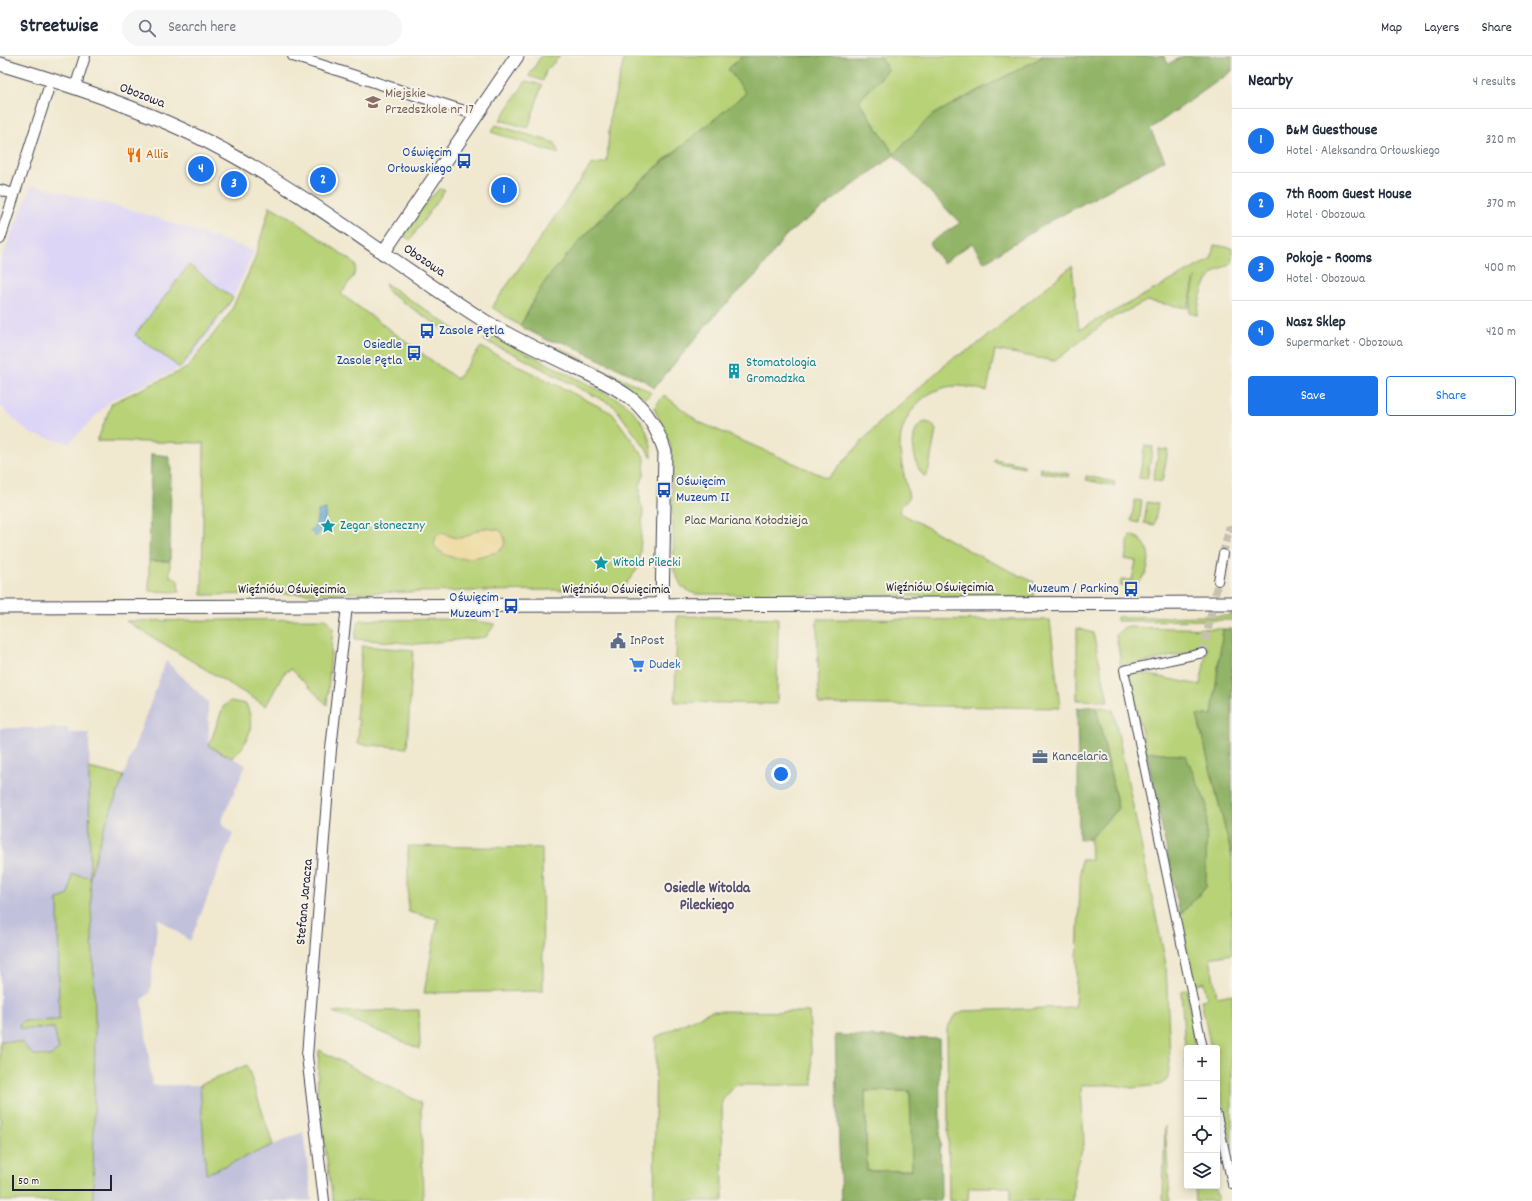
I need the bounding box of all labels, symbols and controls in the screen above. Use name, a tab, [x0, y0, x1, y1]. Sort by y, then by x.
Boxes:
search box	[122, 10, 402, 46]
text: Streetwise	[20, 14, 98, 41]
icon: search	[136, 17, 158, 39]
text: Search here	[168, 17, 236, 39]
text: Map	[1381, 18, 1402, 38]
text: Layers	[1424, 18, 1459, 38]
text: Share	[1481, 18, 1512, 38]
text: Nearby	[1248, 70, 1292, 94]
text: 4 results	[1473, 73, 1516, 92]
street label: Obozowa	[116, 78, 168, 114]
place label: Miejskie Przedszkole nr 17	[385, 84, 474, 120]
school or university icon: Miejskie Przedszkole nr 17	[364, 93, 382, 111]
text: B&M Guesthouse	[1286, 120, 1377, 142]
text: 1	[1260, 131, 1262, 150]
text: 320 m	[1486, 131, 1516, 150]
text: Hotel · Aleksandra Orłowskiego	[1286, 142, 1440, 161]
place label: Oświęcim Orłowskiego	[387, 143, 452, 179]
place label: Allis	[146, 145, 169, 165]
restaurant icon: Allis	[125, 146, 143, 164]
bus stop icon: Oświęcim Orłowskiego	[455, 152, 473, 170]
pin: 4	[188, 154, 214, 184]
pin: 2	[310, 165, 336, 195]
pin: 3	[221, 169, 247, 199]
pin: 1	[491, 175, 517, 205]
text: 7th Room Guest House	[1286, 184, 1412, 206]
text: 2	[1258, 195, 1264, 214]
text: 370 m	[1486, 195, 1516, 214]
text: Hotel · Obozowa	[1286, 206, 1365, 225]
street label: Obozowa	[399, 239, 450, 283]
text: Pokoje - Rooms	[1286, 248, 1372, 270]
text: 3	[1258, 259, 1264, 278]
text: 400 m	[1485, 259, 1516, 278]
text: Hotel · Obozowa	[1286, 270, 1365, 289]
text: Nasz Sklep	[1286, 312, 1346, 334]
place label: Zasole Pętla	[439, 321, 505, 341]
bus stop icon: Zasole Pętla	[418, 322, 436, 340]
text: 4	[1258, 323, 1264, 342]
text: 420 m	[1486, 323, 1516, 342]
text: Supermarket · Obozowa	[1286, 334, 1403, 353]
place label: Osiedle Zasole Pętla	[337, 335, 402, 371]
bus stop icon: Osiedle Zasole Pętla	[405, 344, 423, 362]
place label: Stomatologia Gromadzka	[746, 353, 816, 389]
building icon: Stomatologia Gromadzka	[725, 362, 743, 380]
button: Save	[1248, 376, 1378, 416]
button: Share	[1386, 376, 1516, 416]
place label: Oświęcim Muzeum II	[676, 472, 730, 508]
bus stop icon: Oświęcim Muzeum II	[655, 481, 673, 499]
park label: Plac Mariana Kołodzieja	[684, 511, 808, 531]
place label: Zegar słoneczny	[340, 516, 425, 536]
place icon: Zegar słoneczny	[319, 517, 337, 535]
place label: Witold Pilecki	[613, 553, 681, 573]
place icon: Witold Pilecki	[592, 554, 610, 572]
street label: Więźniów Oświęcimia	[886, 578, 994, 598]
place label: Muzeum / Parking	[1028, 579, 1119, 599]
street label: Więźniów Oświęcimia	[238, 580, 346, 600]
street label: Więźniów Oświęcimia	[562, 580, 670, 600]
bus stop icon: Muzeum / Parking	[1122, 580, 1140, 598]
place label: Oświęcim Muzeum I	[449, 588, 500, 624]
bus stop icon: Oświęcim Muzeum I	[502, 597, 520, 615]
place label: InPost	[630, 631, 664, 651]
public building icon: InPost	[609, 632, 627, 650]
place label: Dudek	[649, 655, 681, 675]
supermarket icon: Dudek	[628, 656, 646, 674]
place label: Kancelaria	[1052, 747, 1108, 767]
office icon: Kancelaria	[1031, 748, 1049, 766]
your location	[771, 764, 791, 784]
street label: Stefana Jaracza	[291, 858, 319, 946]
district label: Osiedle Witolda Pileckiego	[664, 878, 751, 917]
map controls	[1184, 1045, 1220, 1189]
button: +	[1184, 1045, 1220, 1081]
button: −	[1184, 1081, 1220, 1117]
button: locate	[1184, 1117, 1220, 1153]
button: layers	[1184, 1153, 1220, 1189]
scale bar	[12, 1173, 112, 1192]
text: 50 m	[18, 1174, 39, 1190]

